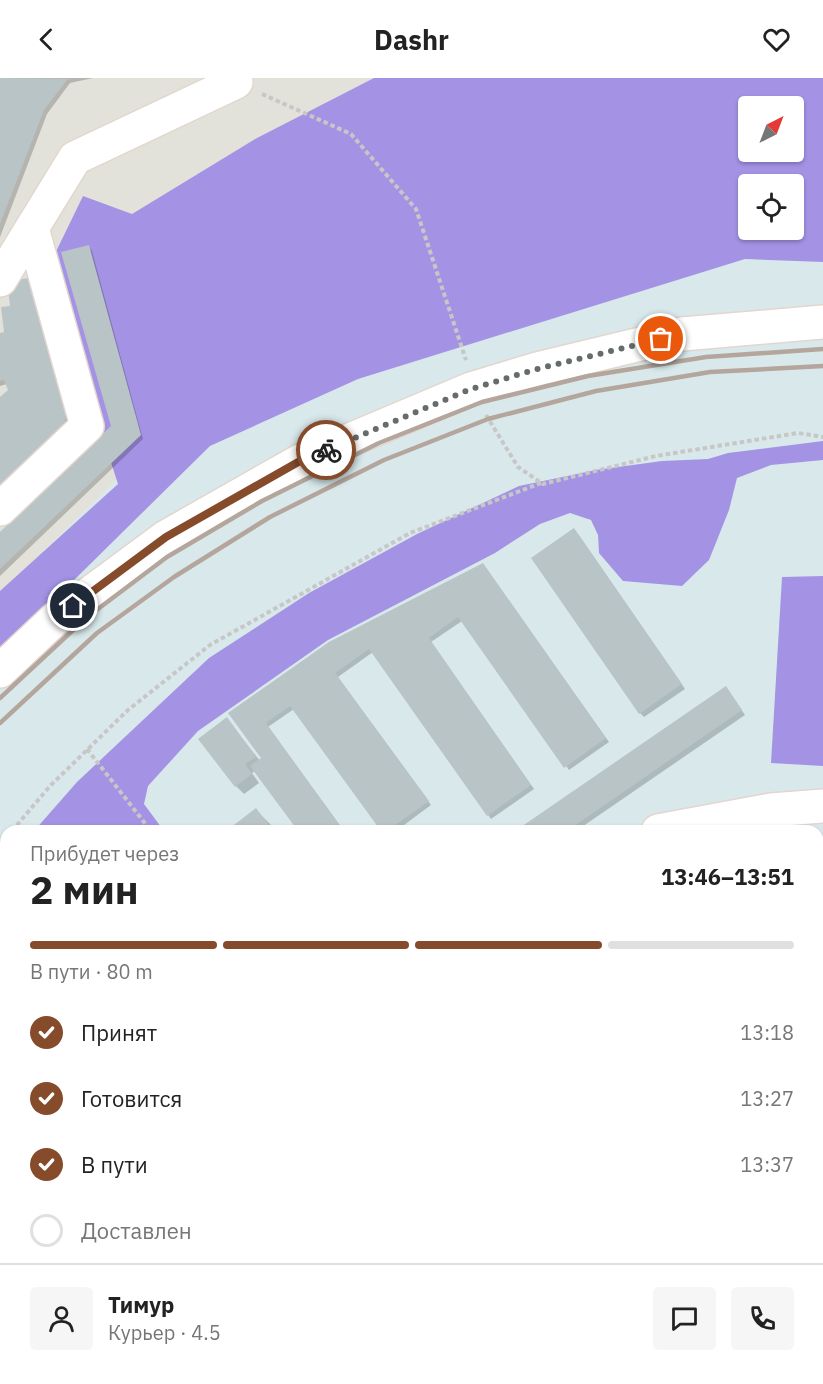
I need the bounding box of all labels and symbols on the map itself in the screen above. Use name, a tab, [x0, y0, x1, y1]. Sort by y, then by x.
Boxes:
north arrow	[738, 96, 804, 162]
pin	[635, 313, 686, 364]
courier	[296, 420, 356, 480]
pin	[47, 580, 98, 631]

